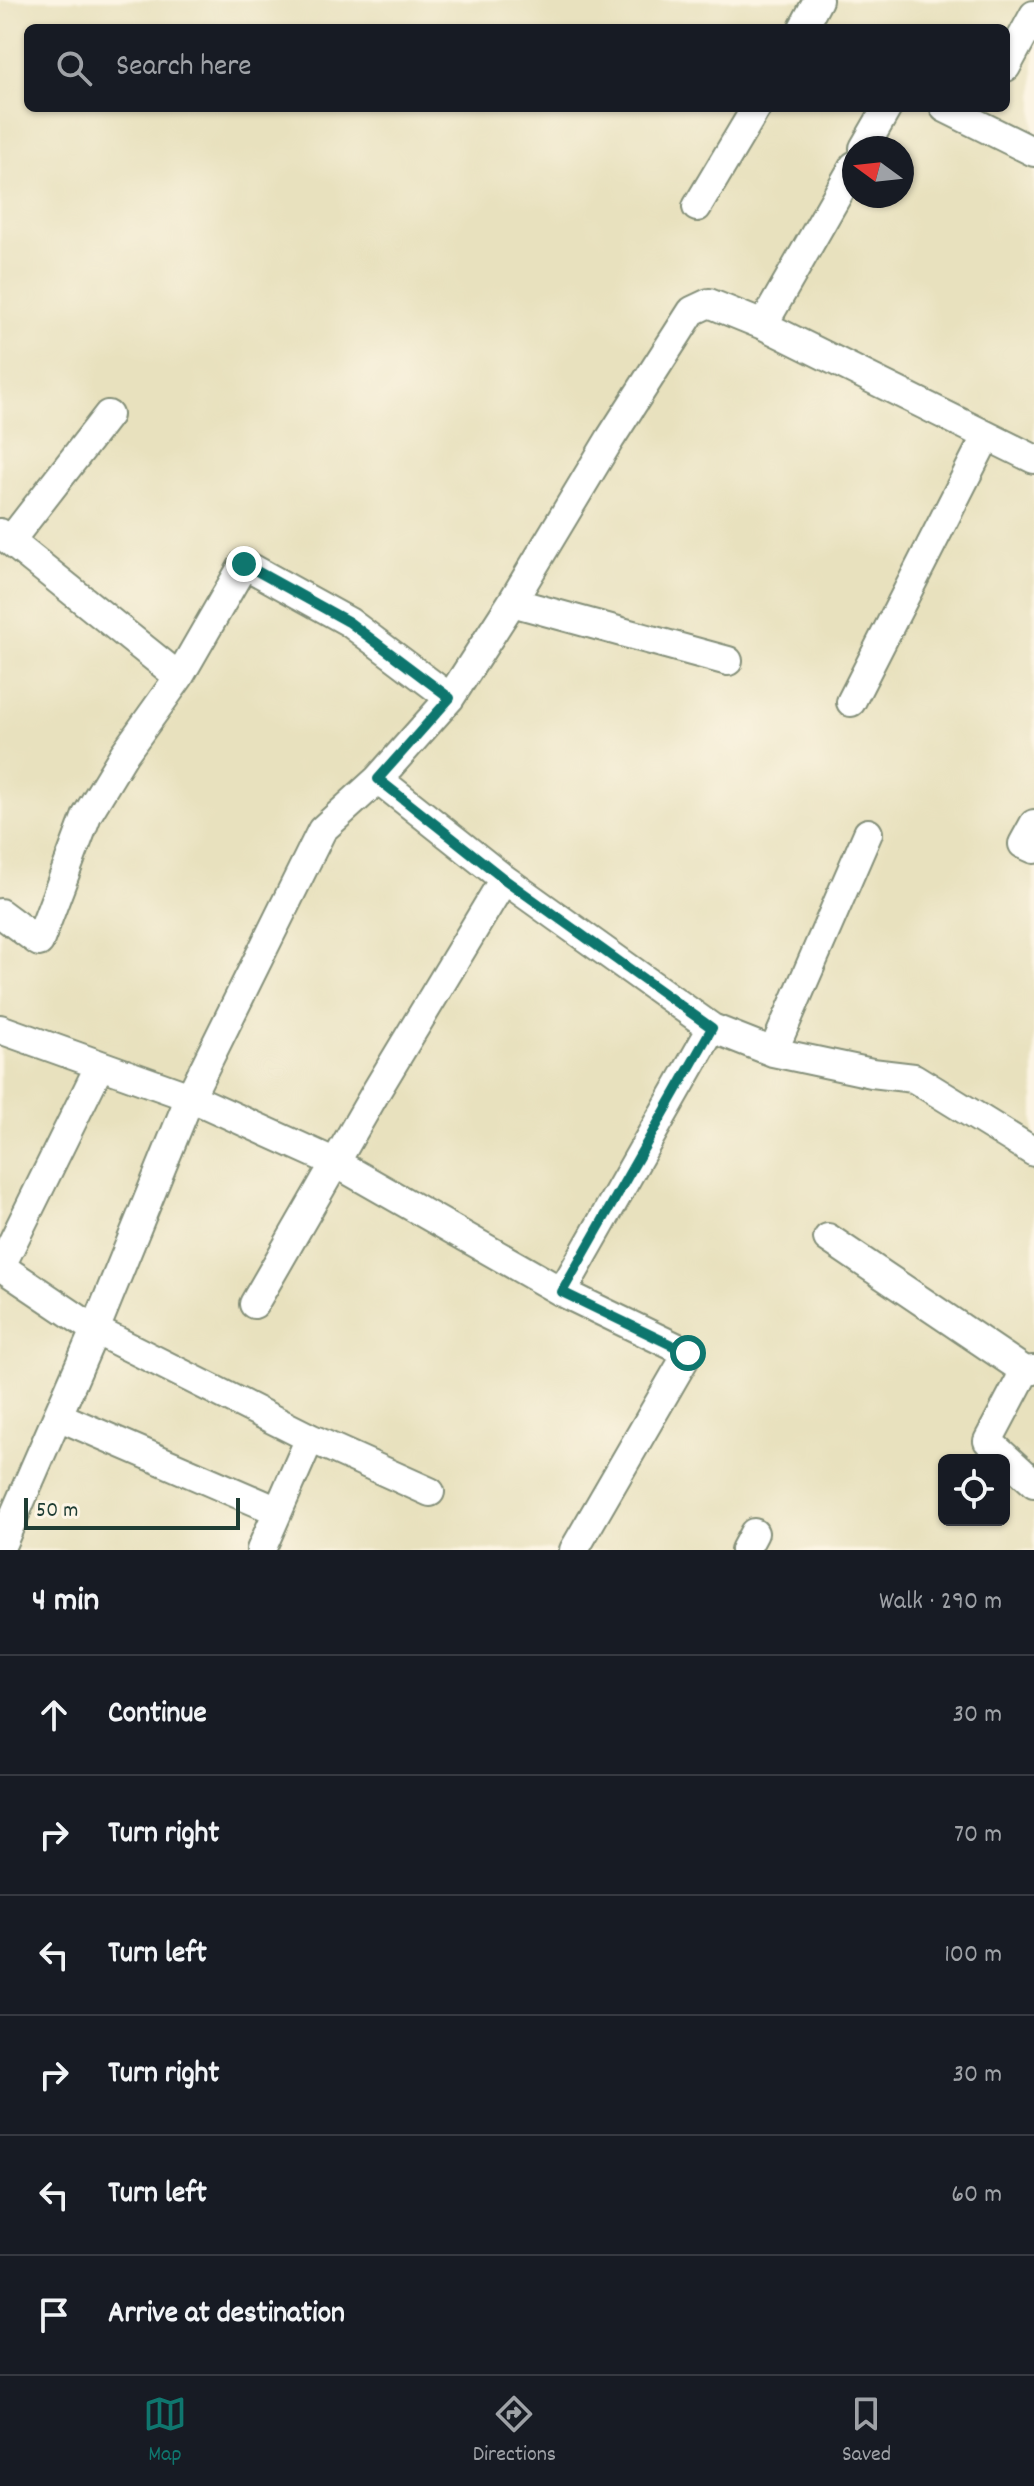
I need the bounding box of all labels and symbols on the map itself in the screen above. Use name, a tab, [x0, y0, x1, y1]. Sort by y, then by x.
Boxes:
north arrow	[842, 136, 914, 208]
route end	[226, 546, 262, 582]
route start	[670, 1335, 706, 1371]
scale bar	[24, 1494, 240, 1530]

